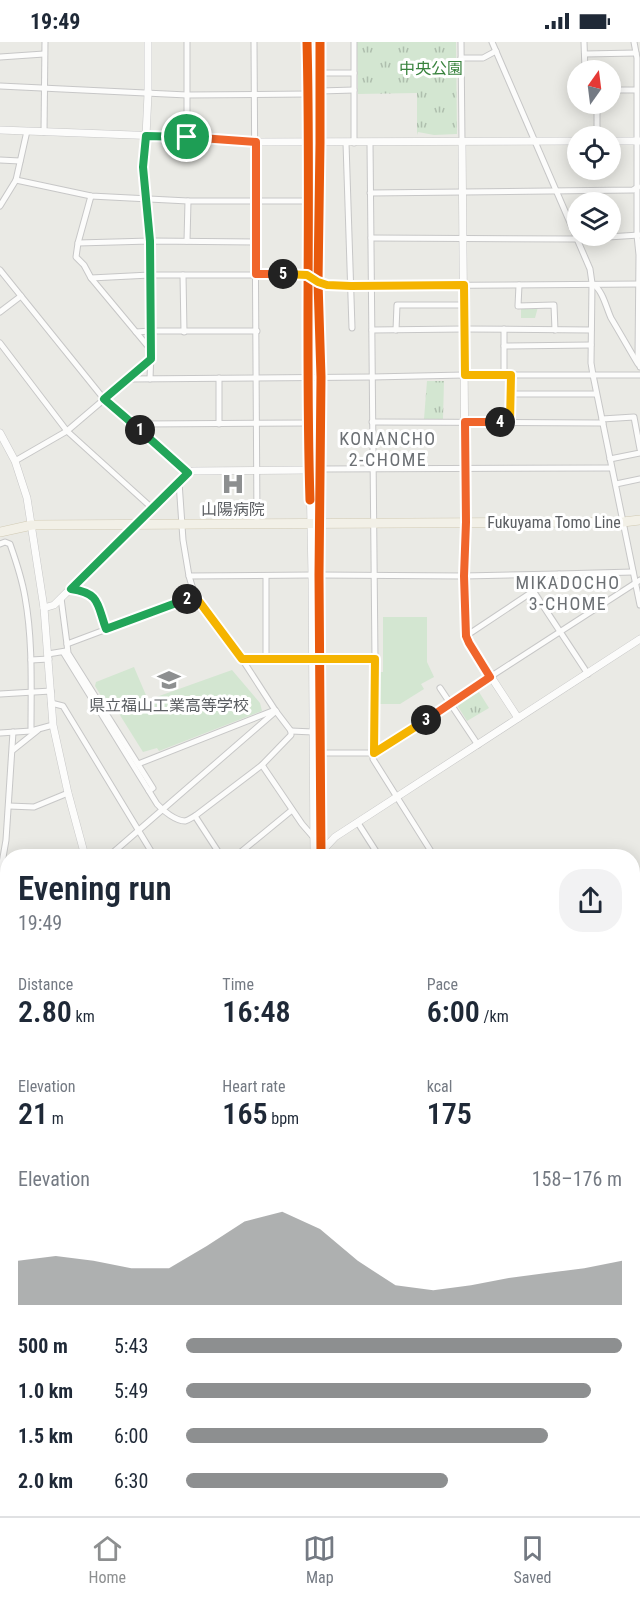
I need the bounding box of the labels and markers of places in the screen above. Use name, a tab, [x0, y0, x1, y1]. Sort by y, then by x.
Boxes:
pin	[161, 111, 212, 162]
pin: 5	[268, 259, 298, 289]
pin: 4	[485, 407, 515, 437]
pin: 1	[125, 415, 155, 445]
hospital icon: 山陽病院	[220, 471, 246, 497]
place label: 山陽病院	[201, 500, 265, 519]
pin: 2	[172, 584, 202, 614]
school or university icon: 県立福山工業高等学校	[156, 667, 182, 693]
place label: 県立福山工業高等学校	[89, 696, 249, 715]
pin: 3	[411, 705, 441, 735]

